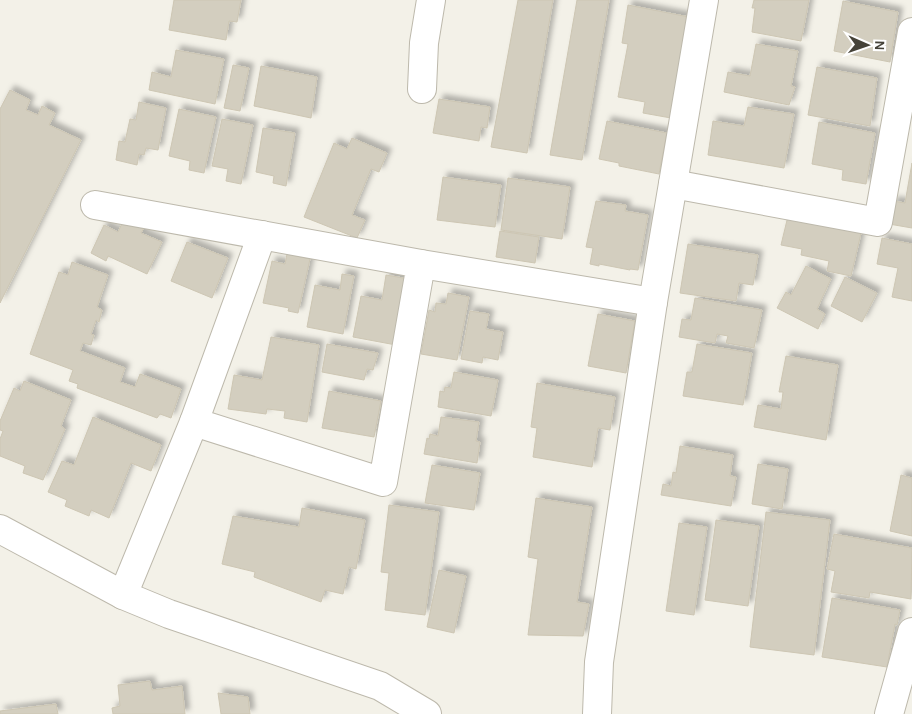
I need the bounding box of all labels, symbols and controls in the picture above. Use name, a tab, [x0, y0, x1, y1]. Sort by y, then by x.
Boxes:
north arrow	[842, 20, 892, 70]
text: N	[871, 40, 888, 51]

